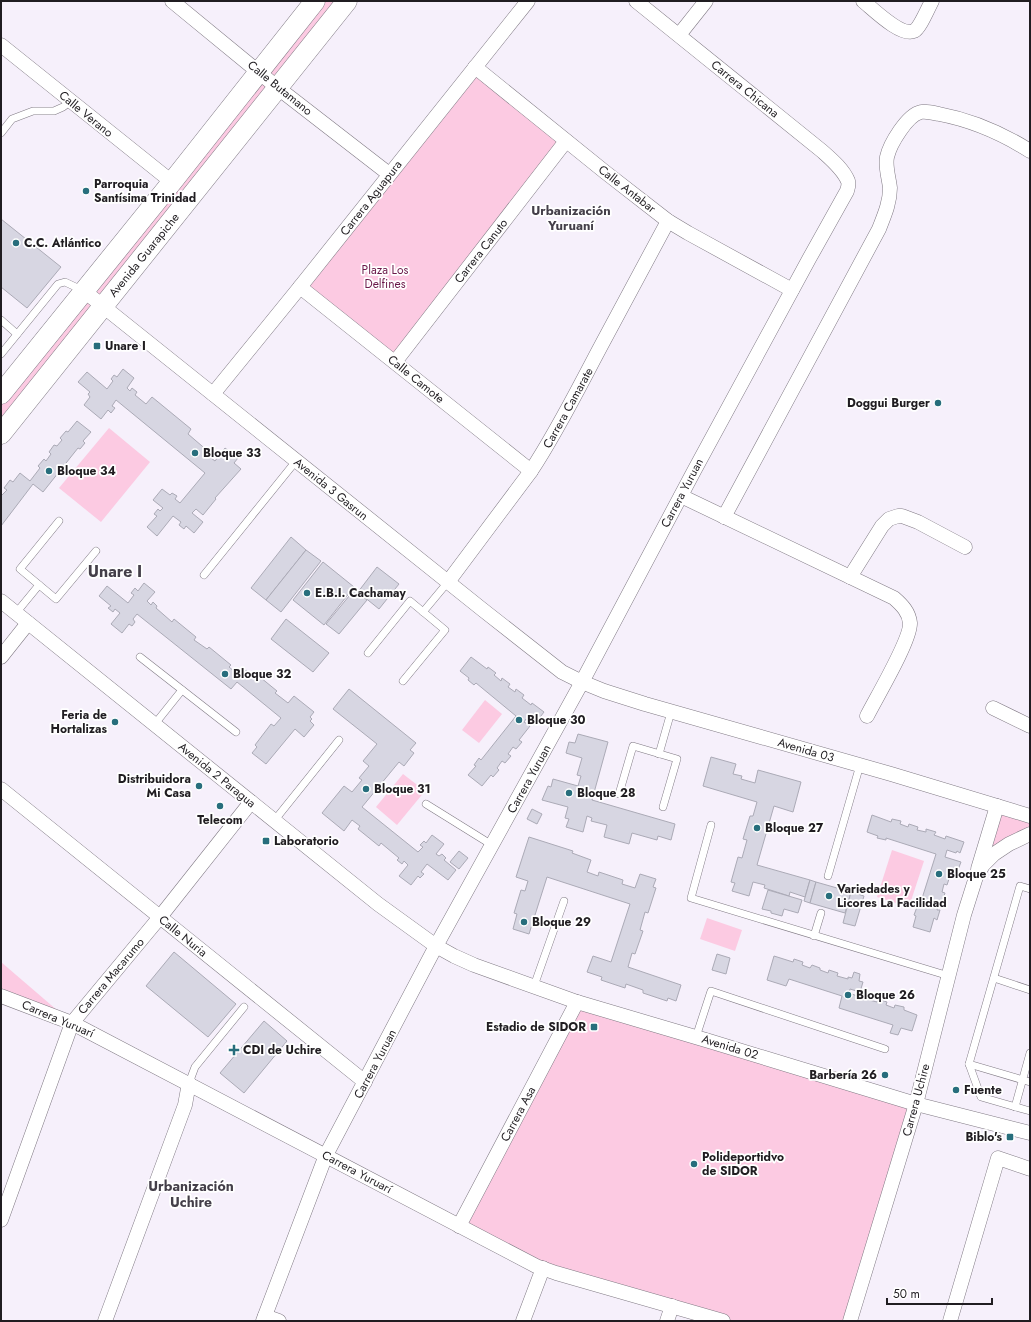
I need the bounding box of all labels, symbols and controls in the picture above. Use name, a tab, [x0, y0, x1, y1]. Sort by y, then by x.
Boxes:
street label: Calle Butamano	[244, 56, 317, 120]
street label: Carrera Chicana	[707, 56, 783, 122]
street label: Calle Verano	[55, 86, 117, 142]
street label: Carrera Aguapura	[336, 156, 406, 240]
street label: Calle Antabar	[594, 161, 660, 218]
place label: Parroquia Santísima Trinidad	[94, 175, 196, 207]
marker: Parroquia Santísima Trinidad	[81, 186, 91, 196]
district label: Urbanización Yuruaní	[531, 201, 611, 235]
street label: Avenida Guarapiche	[104, 209, 184, 301]
street label: Carrera Canuto	[450, 214, 512, 287]
place label: C.C. Atlántico	[24, 234, 101, 252]
marker: C.C. Atlántico	[11, 238, 21, 248]
park label: Plaza Los Delfines	[362, 261, 409, 293]
place label: Unare I	[105, 337, 146, 355]
marker: Unare I	[92, 341, 102, 351]
street label: Calle Camote	[384, 351, 448, 407]
street label: Carrera Camarate	[538, 364, 598, 452]
place label: Doggui Burger	[847, 394, 930, 412]
marker: Doggui Burger	[933, 398, 943, 408]
place label: Bloque 33	[203, 444, 262, 462]
marker: Bloque 33	[190, 448, 200, 458]
street label: Avenida 3 Gasrun	[290, 453, 372, 525]
street label: Carrera Yuruan	[656, 455, 708, 531]
place label: Bloque 34	[57, 462, 116, 480]
marker: Bloque 34	[44, 466, 54, 476]
district label: Unare I	[88, 560, 142, 583]
place label: E.B.I. Cachamay	[315, 584, 406, 602]
marker: E.B.I. Cachamay	[302, 588, 312, 598]
place label: Bloque 32	[233, 665, 292, 683]
marker: Bloque 32	[220, 669, 230, 679]
place label: Feria de Hortalizas	[51, 706, 108, 738]
place label: Bloque 30	[527, 711, 586, 729]
marker: Bloque 30	[514, 715, 524, 725]
marker: Feria de Hortalizas	[110, 717, 120, 727]
street label: Avenida 03	[776, 733, 837, 767]
street label: Avenida 2 Paragua	[174, 738, 260, 812]
street label: Carrera Yuruan	[503, 741, 555, 817]
place label: Distribuidora Mi Casa	[118, 770, 191, 802]
place label: Bloque 31	[374, 780, 431, 798]
marker: Distribuidora Mi Casa	[194, 781, 204, 791]
marker: Bloque 31	[361, 784, 371, 794]
place label: Bloque 28	[577, 784, 635, 802]
marker: Bloque 28	[564, 788, 574, 798]
marker: Telecom	[215, 801, 225, 811]
place label: Telecom	[197, 811, 243, 829]
place label: Bloque 27	[765, 819, 824, 837]
marker: Bloque 27	[752, 823, 762, 833]
place label: Laboratorio	[274, 832, 339, 850]
marker: Laboratorio	[261, 836, 271, 846]
place label: Bloque 25	[947, 865, 1006, 883]
marker: Bloque 25	[934, 869, 944, 879]
place label: Variedades y Licores La Facilidad	[836, 880, 947, 912]
marker: Variedades y Licores La Facilidad	[824, 891, 834, 901]
street label: Calle Nuria	[155, 911, 211, 961]
place label: Bloque 29	[532, 913, 591, 931]
marker: Bloque 29	[519, 917, 529, 927]
street label: Carrera Macarumo	[74, 933, 149, 1018]
place label: Bloque 26	[856, 986, 915, 1004]
marker: Bloque 26	[843, 990, 853, 1000]
street label: Carrera Yuruarí	[19, 996, 98, 1043]
place label: Estadio de SIDOR	[486, 1018, 586, 1036]
marker: Estadio de SIDOR	[589, 1022, 599, 1032]
street label: Carrera Yuruan	[349, 1026, 401, 1102]
street label: Avenida 02	[700, 1030, 761, 1064]
place label: CDI de Uchire	[243, 1041, 322, 1059]
marker: CDI de Uchire	[228, 1044, 240, 1056]
street label: Carrera Uchire	[898, 1062, 934, 1138]
place label: Barbería 26	[809, 1066, 877, 1084]
marker: Barbería 26	[880, 1070, 890, 1080]
place label: Fuente	[964, 1081, 1002, 1099]
street label: Carrera Asa	[496, 1083, 540, 1145]
marker: Fuente	[951, 1085, 961, 1095]
place label: Biblo's	[965, 1128, 1003, 1146]
marker: Biblo's	[1005, 1132, 1015, 1142]
street label: Carrera Yuruarí	[319, 1146, 396, 1198]
place label: Polideportidvo de SIDOR	[702, 1148, 784, 1180]
marker: Polideportidvo de SIDOR	[689, 1159, 699, 1169]
district label: Urbanización Uchire	[148, 1176, 234, 1212]
scale bar	[887, 1280, 992, 1306]
text: 50 m	[893, 1285, 920, 1303]

